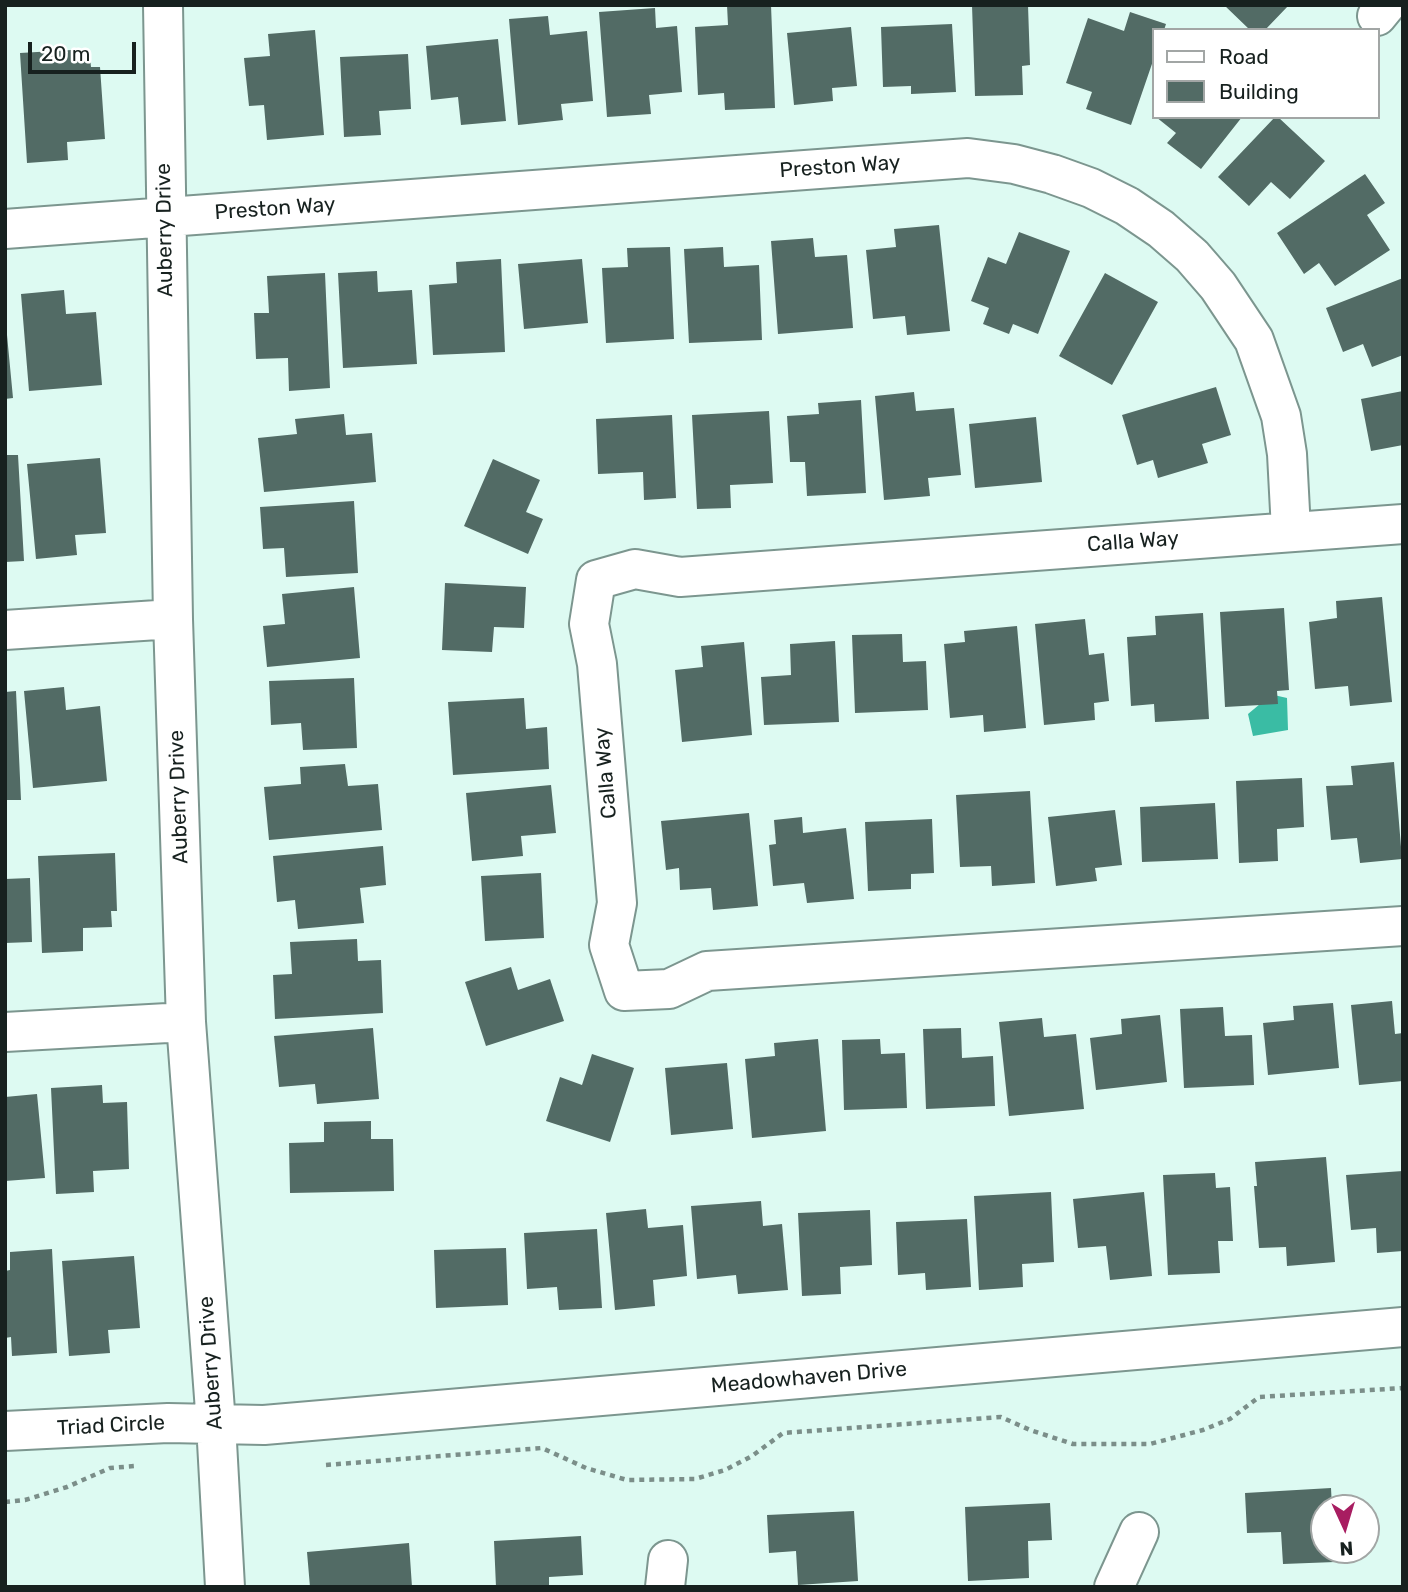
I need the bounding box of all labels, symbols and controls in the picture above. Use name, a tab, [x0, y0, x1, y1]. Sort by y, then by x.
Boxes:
scale bar	[32, 28, 140, 72]
legend	[1152, 28, 1380, 119]
text: 20 m	[41, 41, 90, 66]
text: Road	[1219, 44, 1269, 69]
text: Building	[1219, 79, 1299, 104]
street label: Preston Way	[779, 150, 901, 184]
street label: Auberry Drive	[151, 163, 179, 297]
street label: Preston Way	[214, 192, 336, 226]
street label: Calla Way	[1086, 526, 1180, 558]
street label: Calla Way	[589, 726, 623, 820]
street label: Auberry Drive	[164, 730, 194, 864]
street label: Auberry Drive	[194, 1295, 228, 1431]
street label: Meadowhaven Drive	[710, 1357, 908, 1399]
street label: Triad Circle	[56, 1411, 166, 1441]
north arrow	[1310, 1494, 1380, 1564]
text: N	[1339, 1537, 1354, 1560]

